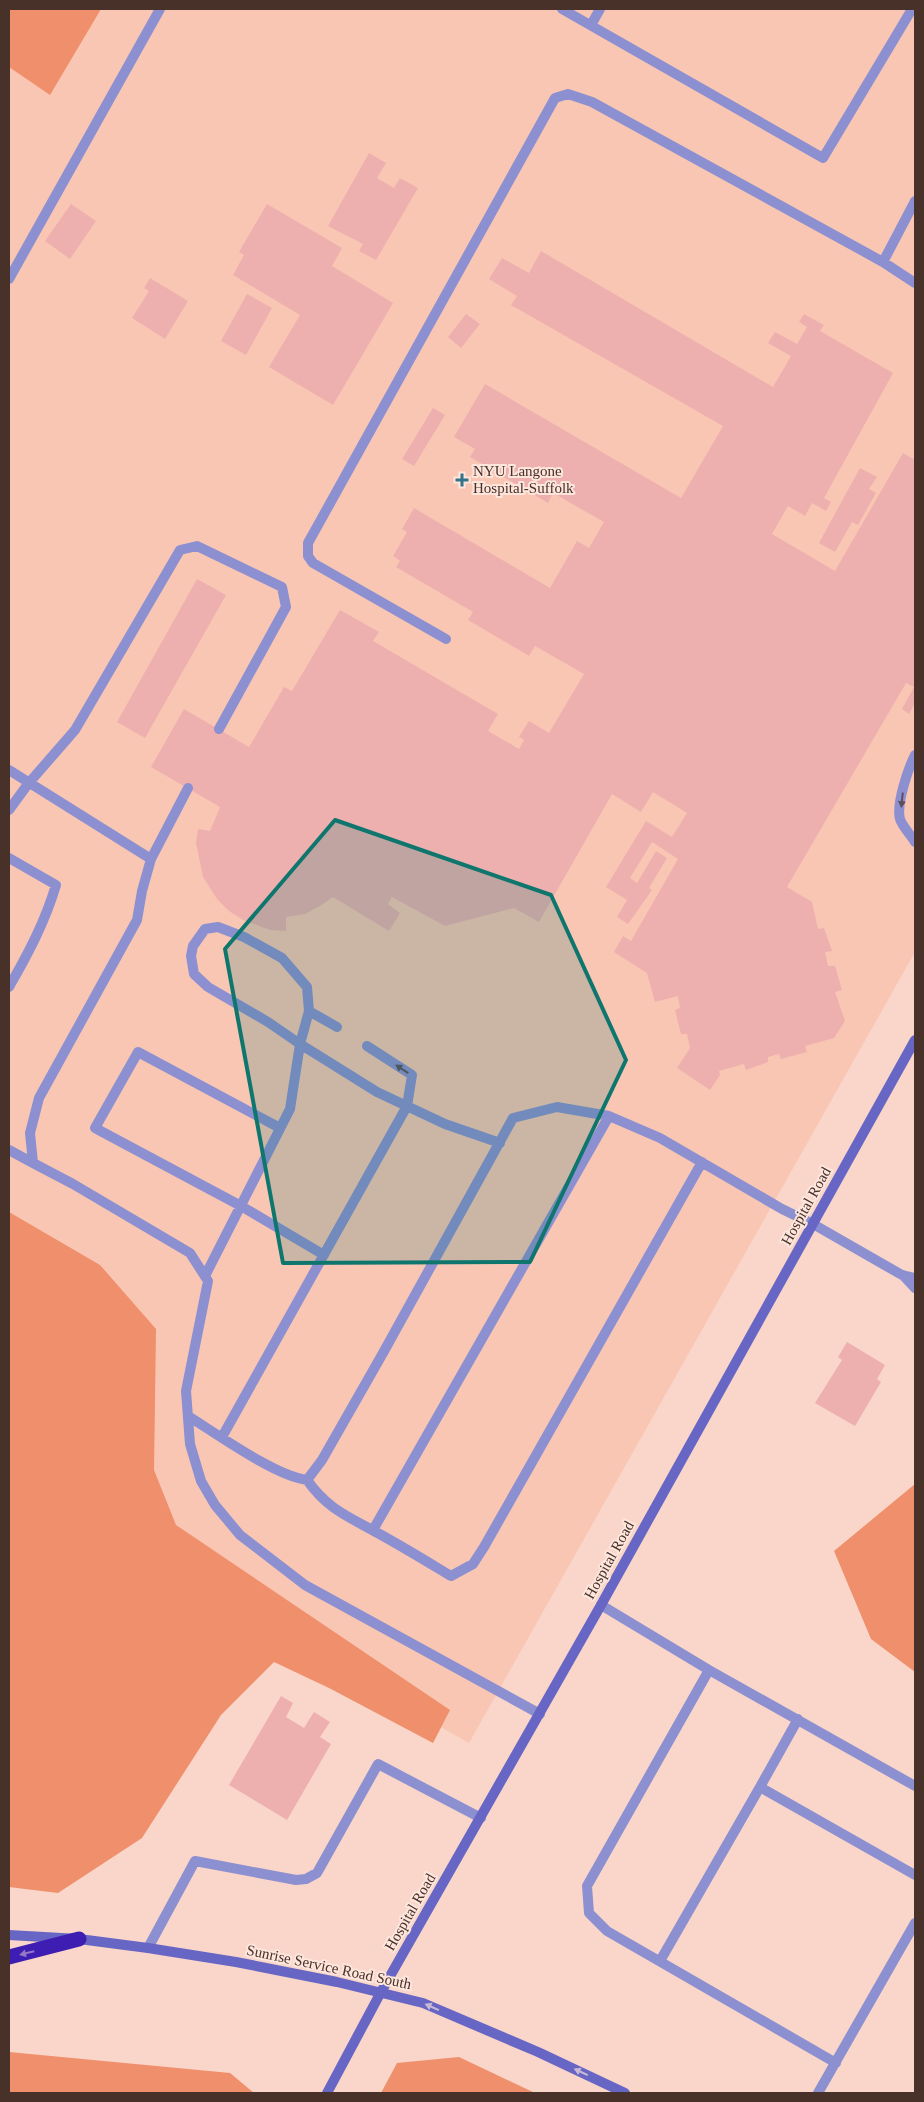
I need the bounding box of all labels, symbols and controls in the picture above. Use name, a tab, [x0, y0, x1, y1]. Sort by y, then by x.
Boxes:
place label: NYU Langone Hospital-Suffolk	[473, 463, 574, 496]
marker: NYU Langone Hospital-Suffolk	[455, 473, 469, 487]
one-way arrow	[897, 792, 905, 808]
one-way arrow	[396, 1064, 409, 1074]
street label: Hospital Road	[778, 1164, 834, 1248]
street label: Hospital Road	[581, 1518, 637, 1602]
street label: Hospital Road	[382, 1870, 439, 1953]
street label: Sunrise Service Road South	[245, 1942, 413, 1992]
one-way arrow	[19, 1949, 34, 1957]
one-way arrow	[425, 2002, 439, 2010]
one-way arrow	[574, 2068, 588, 2076]

